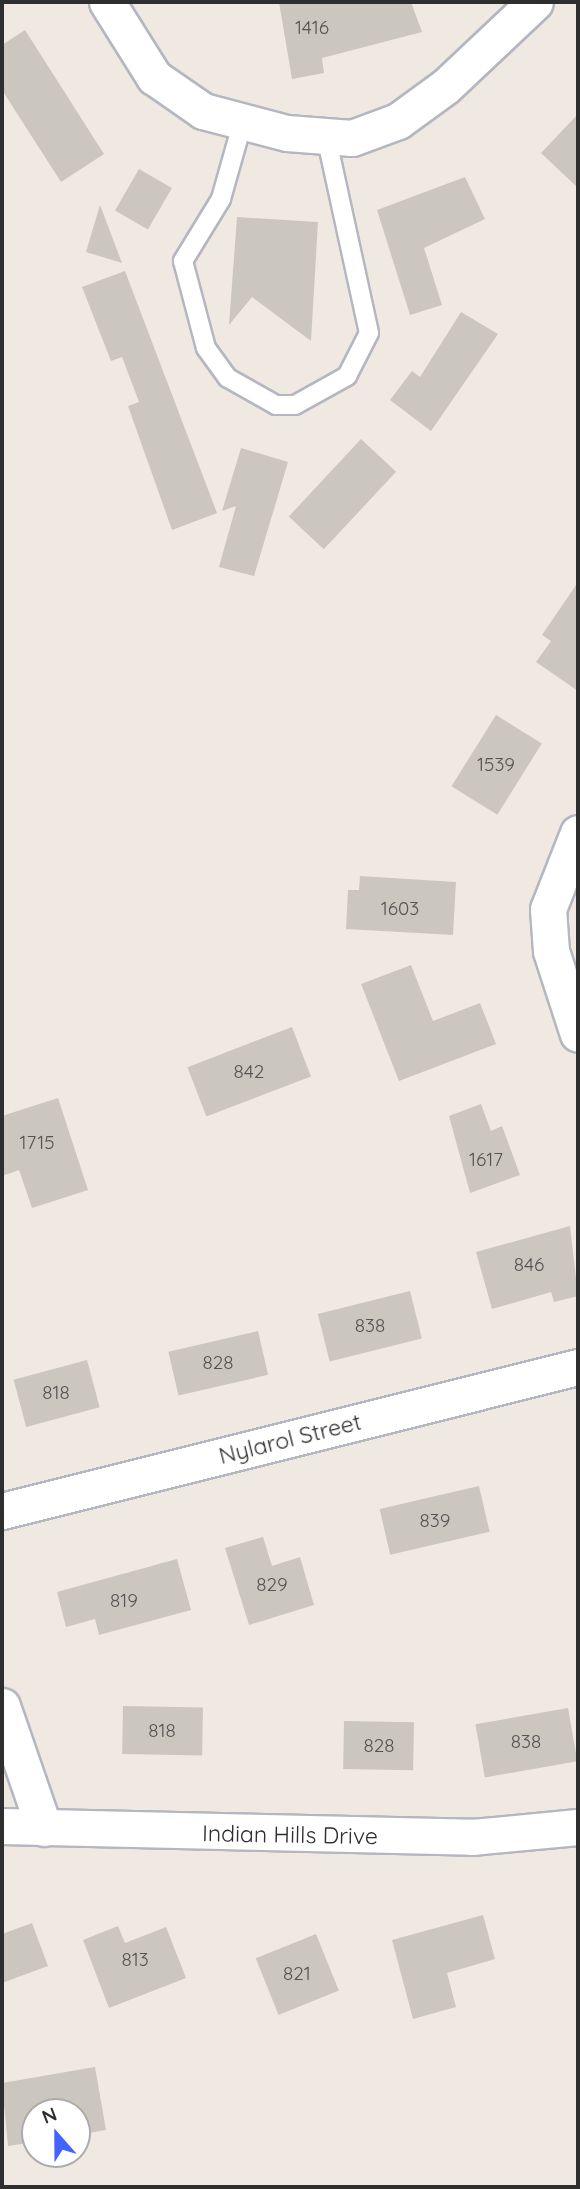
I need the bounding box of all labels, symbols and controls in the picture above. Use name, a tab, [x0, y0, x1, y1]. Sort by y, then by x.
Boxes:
house number: 1416	[295, 17, 329, 39]
house number: 1539	[477, 754, 515, 776]
house number: 1603	[381, 898, 419, 920]
house number: 842	[234, 1061, 264, 1083]
house number: 1715	[19, 1132, 55, 1154]
house number: 1617	[469, 1149, 503, 1171]
house number: 846	[514, 1254, 544, 1276]
house number: 838	[355, 1315, 385, 1337]
house number: 828	[202, 1352, 234, 1374]
house number: 818	[42, 1382, 70, 1404]
street label: Nylarol Street	[216, 1408, 364, 1470]
house number: 839	[420, 1510, 450, 1532]
house number: 829	[256, 1574, 288, 1596]
house number: 819	[110, 1590, 138, 1612]
house number: 818	[148, 1720, 176, 1742]
house number: 838	[511, 1731, 541, 1753]
house number: 828	[363, 1735, 395, 1757]
street label: Indian Hills Drive	[202, 1820, 378, 1850]
house number: 813	[121, 1949, 149, 1971]
house number: 821	[283, 1963, 311, 1985]
north arrow	[21, 2098, 91, 2168]
text: N	[38, 2102, 60, 2129]

